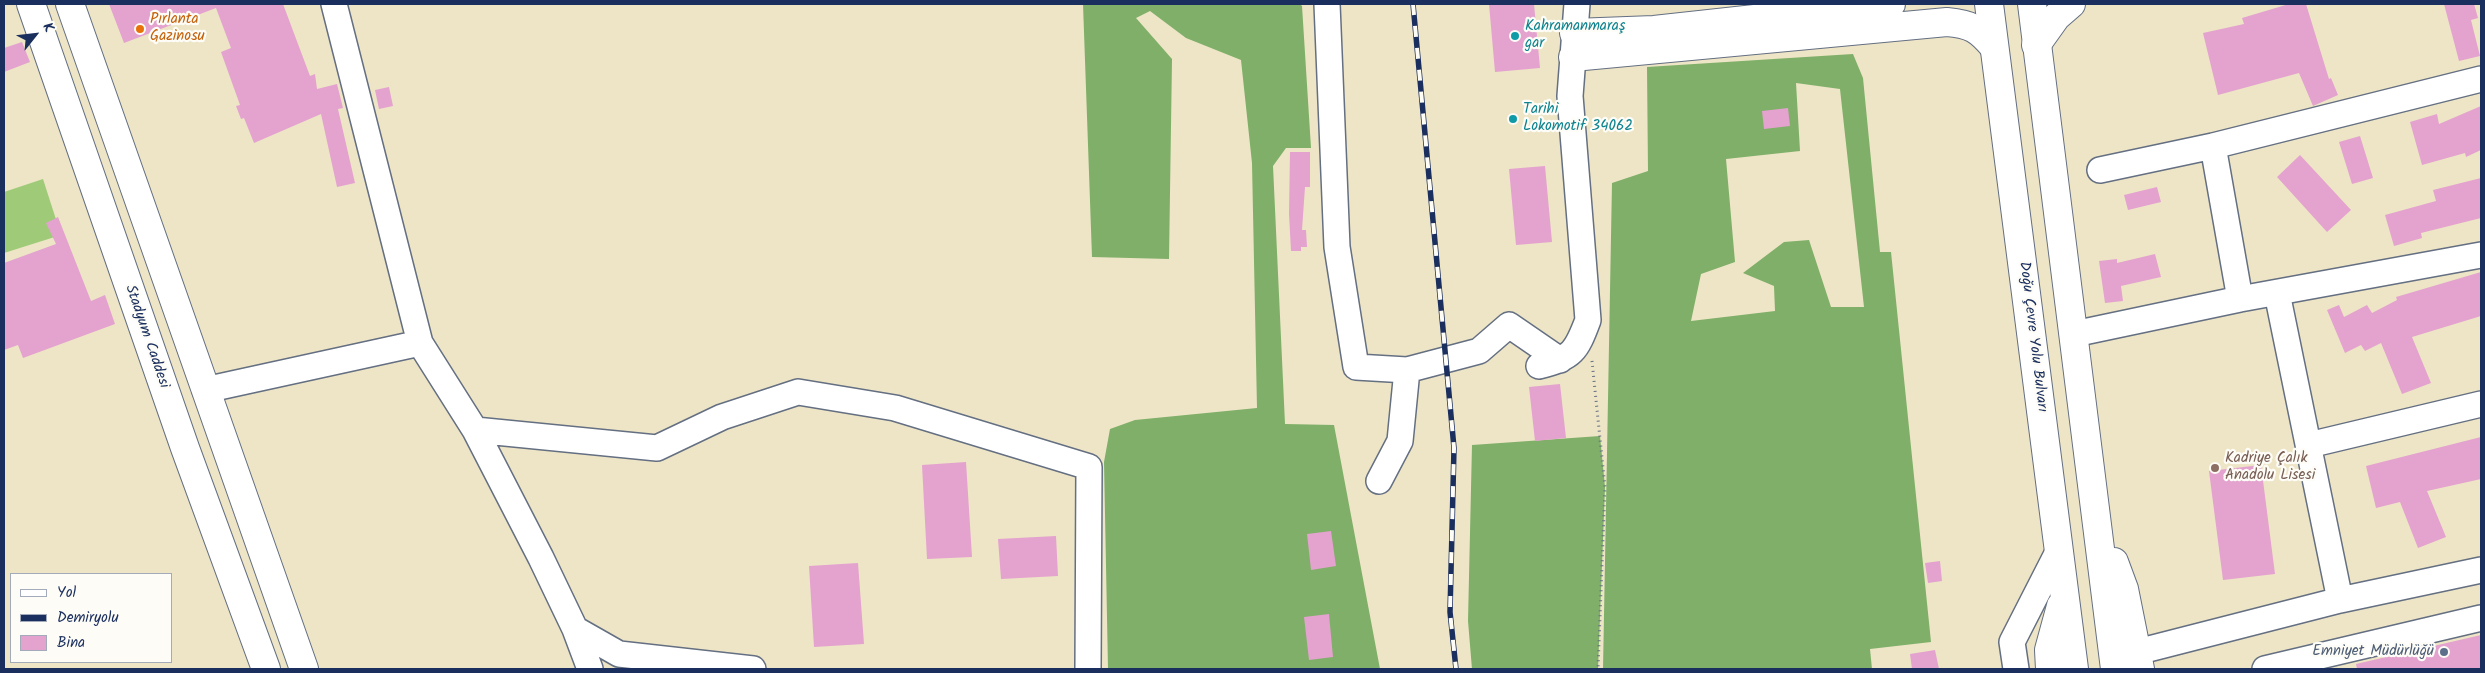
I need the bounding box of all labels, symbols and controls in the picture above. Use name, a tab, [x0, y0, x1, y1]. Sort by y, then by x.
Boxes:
north arrow	[10, 10, 60, 60]
place label: Pırlanta Gazinosu	[150, 11, 205, 46]
place label: Kahramanmaraş gar	[1525, 18, 1625, 53]
text: K	[36, 19, 60, 37]
marker: Pırlanta Gazinosu	[134, 23, 146, 35]
marker: Kahramanmaraş gar	[1509, 30, 1521, 42]
place label: Tarihi Lokomotif 34062	[1523, 101, 1633, 136]
marker: Tarihi Lokomotif 34062	[1507, 113, 1519, 125]
street label: Doğu Çevre Yolu Bulvarı	[2014, 261, 2050, 413]
street label: Stadyum Caddesi	[120, 283, 172, 391]
place label: Kadriye Çalık Anadolu Lisesi	[2225, 450, 2315, 485]
marker: Kadriye Çalık Anadolu Lisesi	[2209, 462, 2221, 474]
legend	[10, 573, 172, 663]
text: Yol	[57, 581, 76, 605]
text: Demiryolu	[57, 606, 119, 630]
text: Bina	[57, 631, 85, 655]
place label: Emniyet Müdürlüğü	[2312, 643, 2434, 661]
marker: Emniyet Müdürlüğü	[2438, 646, 2450, 658]

